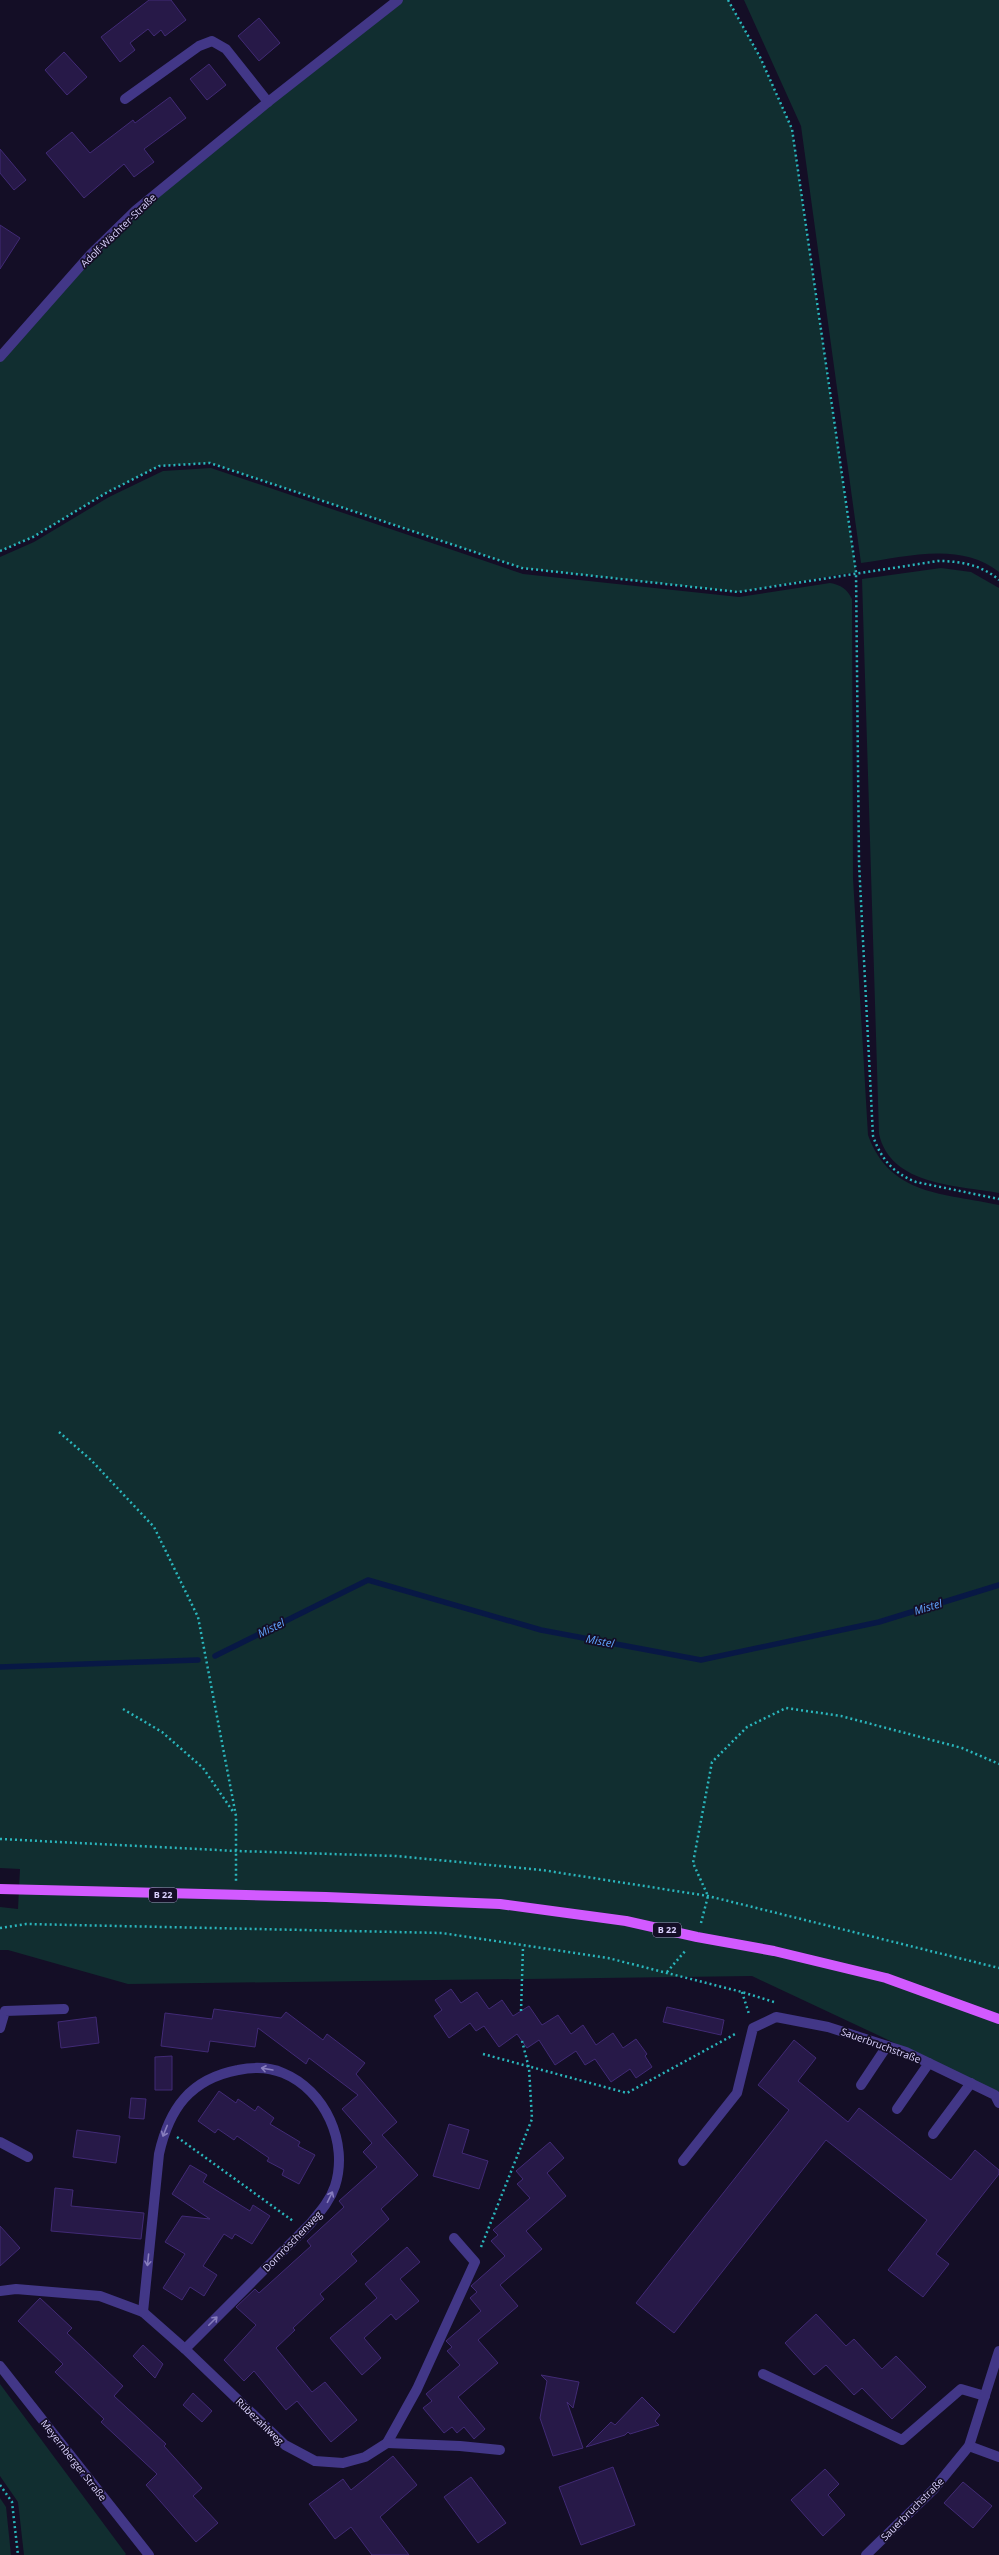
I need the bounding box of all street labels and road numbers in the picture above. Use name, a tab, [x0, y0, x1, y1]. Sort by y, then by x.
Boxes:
street label: Adolf-Wächter-Straße	[77, 190, 159, 270]
road number: B 22	[149, 1888, 177, 1902]
road number: B 22	[653, 1923, 681, 1937]
street label: Sauerbruchstraße	[839, 2024, 923, 2066]
street label: Dornröschenweg	[259, 2207, 325, 2275]
street label: Rübezahlweg	[233, 2395, 287, 2448]
street label: Meyernberger Straße	[38, 2416, 110, 2504]
street label: Sauerbruchstraße	[877, 2474, 947, 2544]

